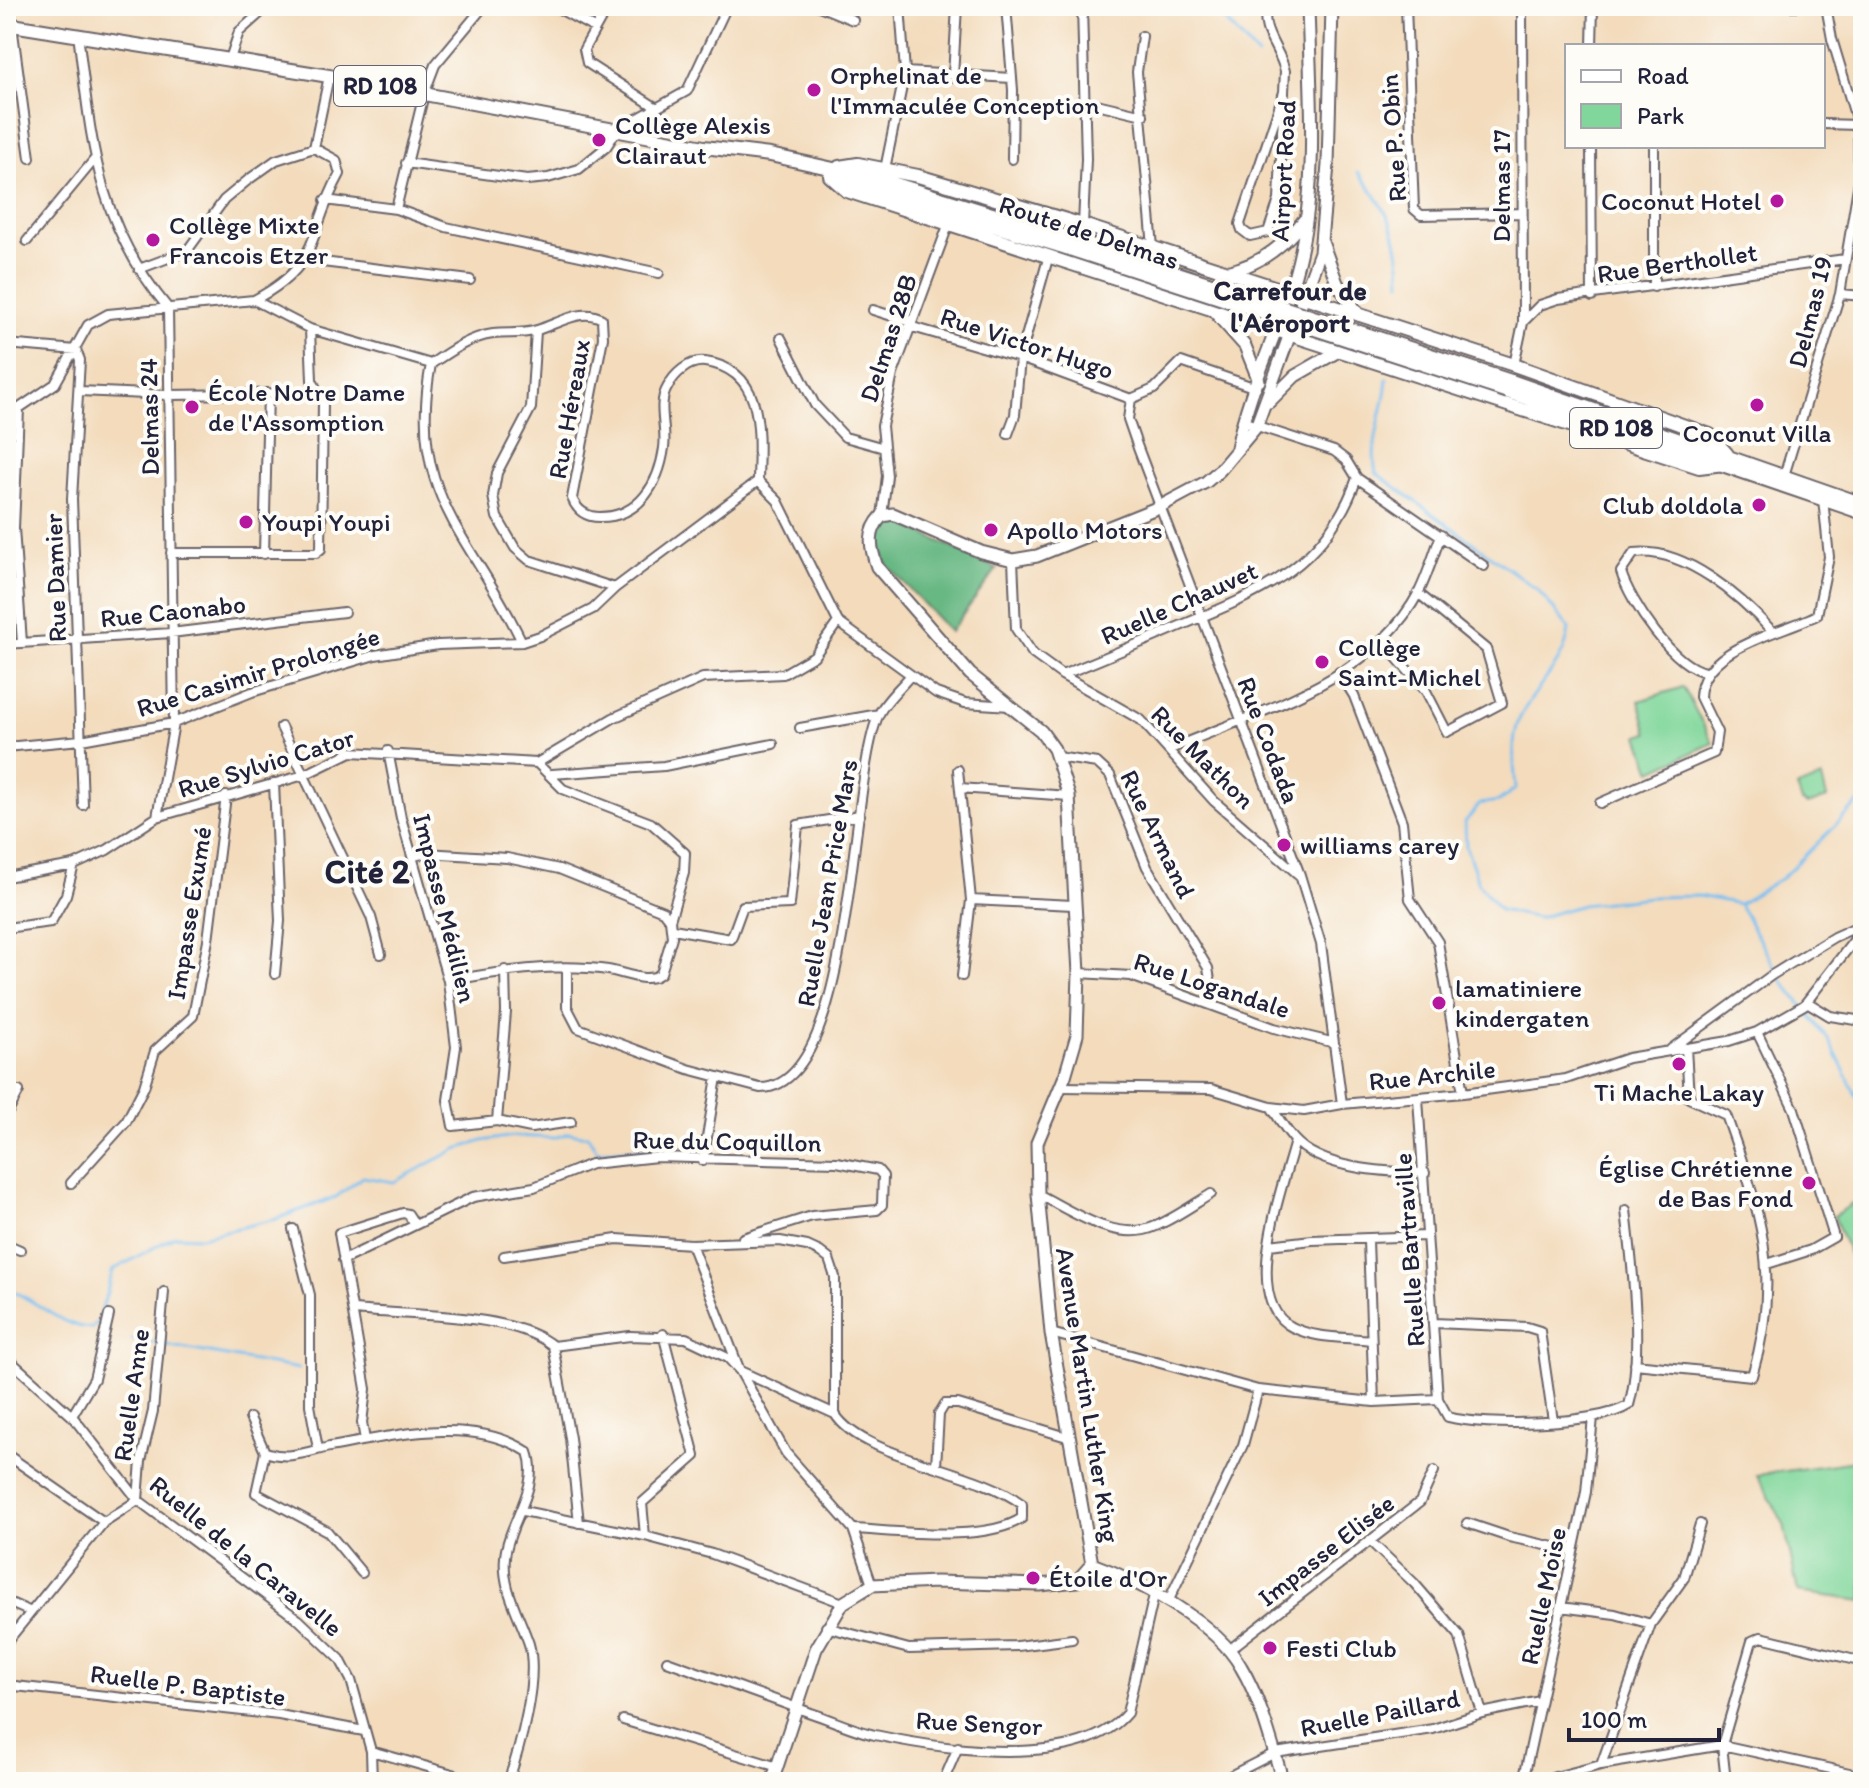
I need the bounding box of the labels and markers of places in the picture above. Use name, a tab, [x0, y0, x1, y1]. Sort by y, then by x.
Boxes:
place label: Orphelinat de l'Immaculée Conception	[830, 59, 1100, 121]
marker: Orphelinat de l'Immaculée Conception	[805, 81, 823, 99]
place label: Collège Alexis Clairaut	[615, 109, 771, 171]
marker: Collège Alexis Clairaut	[590, 131, 608, 149]
place label: Coconut Hotel	[1601, 185, 1761, 217]
marker: Coconut Hotel	[1768, 192, 1786, 210]
place label: Collège Mixte Francois Etzer	[169, 209, 329, 271]
marker: Collège Mixte Francois Etzer	[144, 231, 162, 249]
place label: École Notre Dame de l'Assomption	[208, 376, 405, 438]
marker: Coconut Villa	[1748, 396, 1766, 414]
marker: École Notre Dame de l'Assomption	[183, 398, 201, 416]
place label: Coconut Villa	[1683, 417, 1832, 449]
place label: Club doldola	[1602, 489, 1743, 521]
marker: Club doldola	[1750, 496, 1768, 514]
place label: Youpi Youpi	[262, 506, 391, 538]
marker: Youpi Youpi	[237, 513, 255, 531]
place label: Apollo Motors	[1007, 514, 1163, 546]
marker: Apollo Motors	[982, 521, 1000, 539]
place label: Collège Saint-Michel	[1338, 631, 1481, 693]
marker: Collège Saint-Michel	[1313, 653, 1331, 671]
place label: williams carey	[1300, 829, 1459, 861]
marker: williams carey	[1275, 836, 1293, 854]
place label: lamatiniere kindergaten	[1455, 972, 1590, 1034]
marker: lamatiniere kindergaten	[1430, 994, 1448, 1012]
marker: Ti Mache Lakay	[1670, 1055, 1688, 1073]
place label: Ti Mache Lakay	[1594, 1076, 1764, 1108]
place label: Église Chrétienne de Bas Fond	[1599, 1152, 1794, 1214]
marker: Église Chrétienne de Bas Fond	[1800, 1174, 1818, 1192]
place label: Étoile d'Or	[1049, 1562, 1168, 1594]
marker: Étoile d'Or	[1024, 1569, 1042, 1587]
place label: Festi Club	[1286, 1632, 1397, 1664]
marker: Festi Club	[1261, 1639, 1279, 1657]

